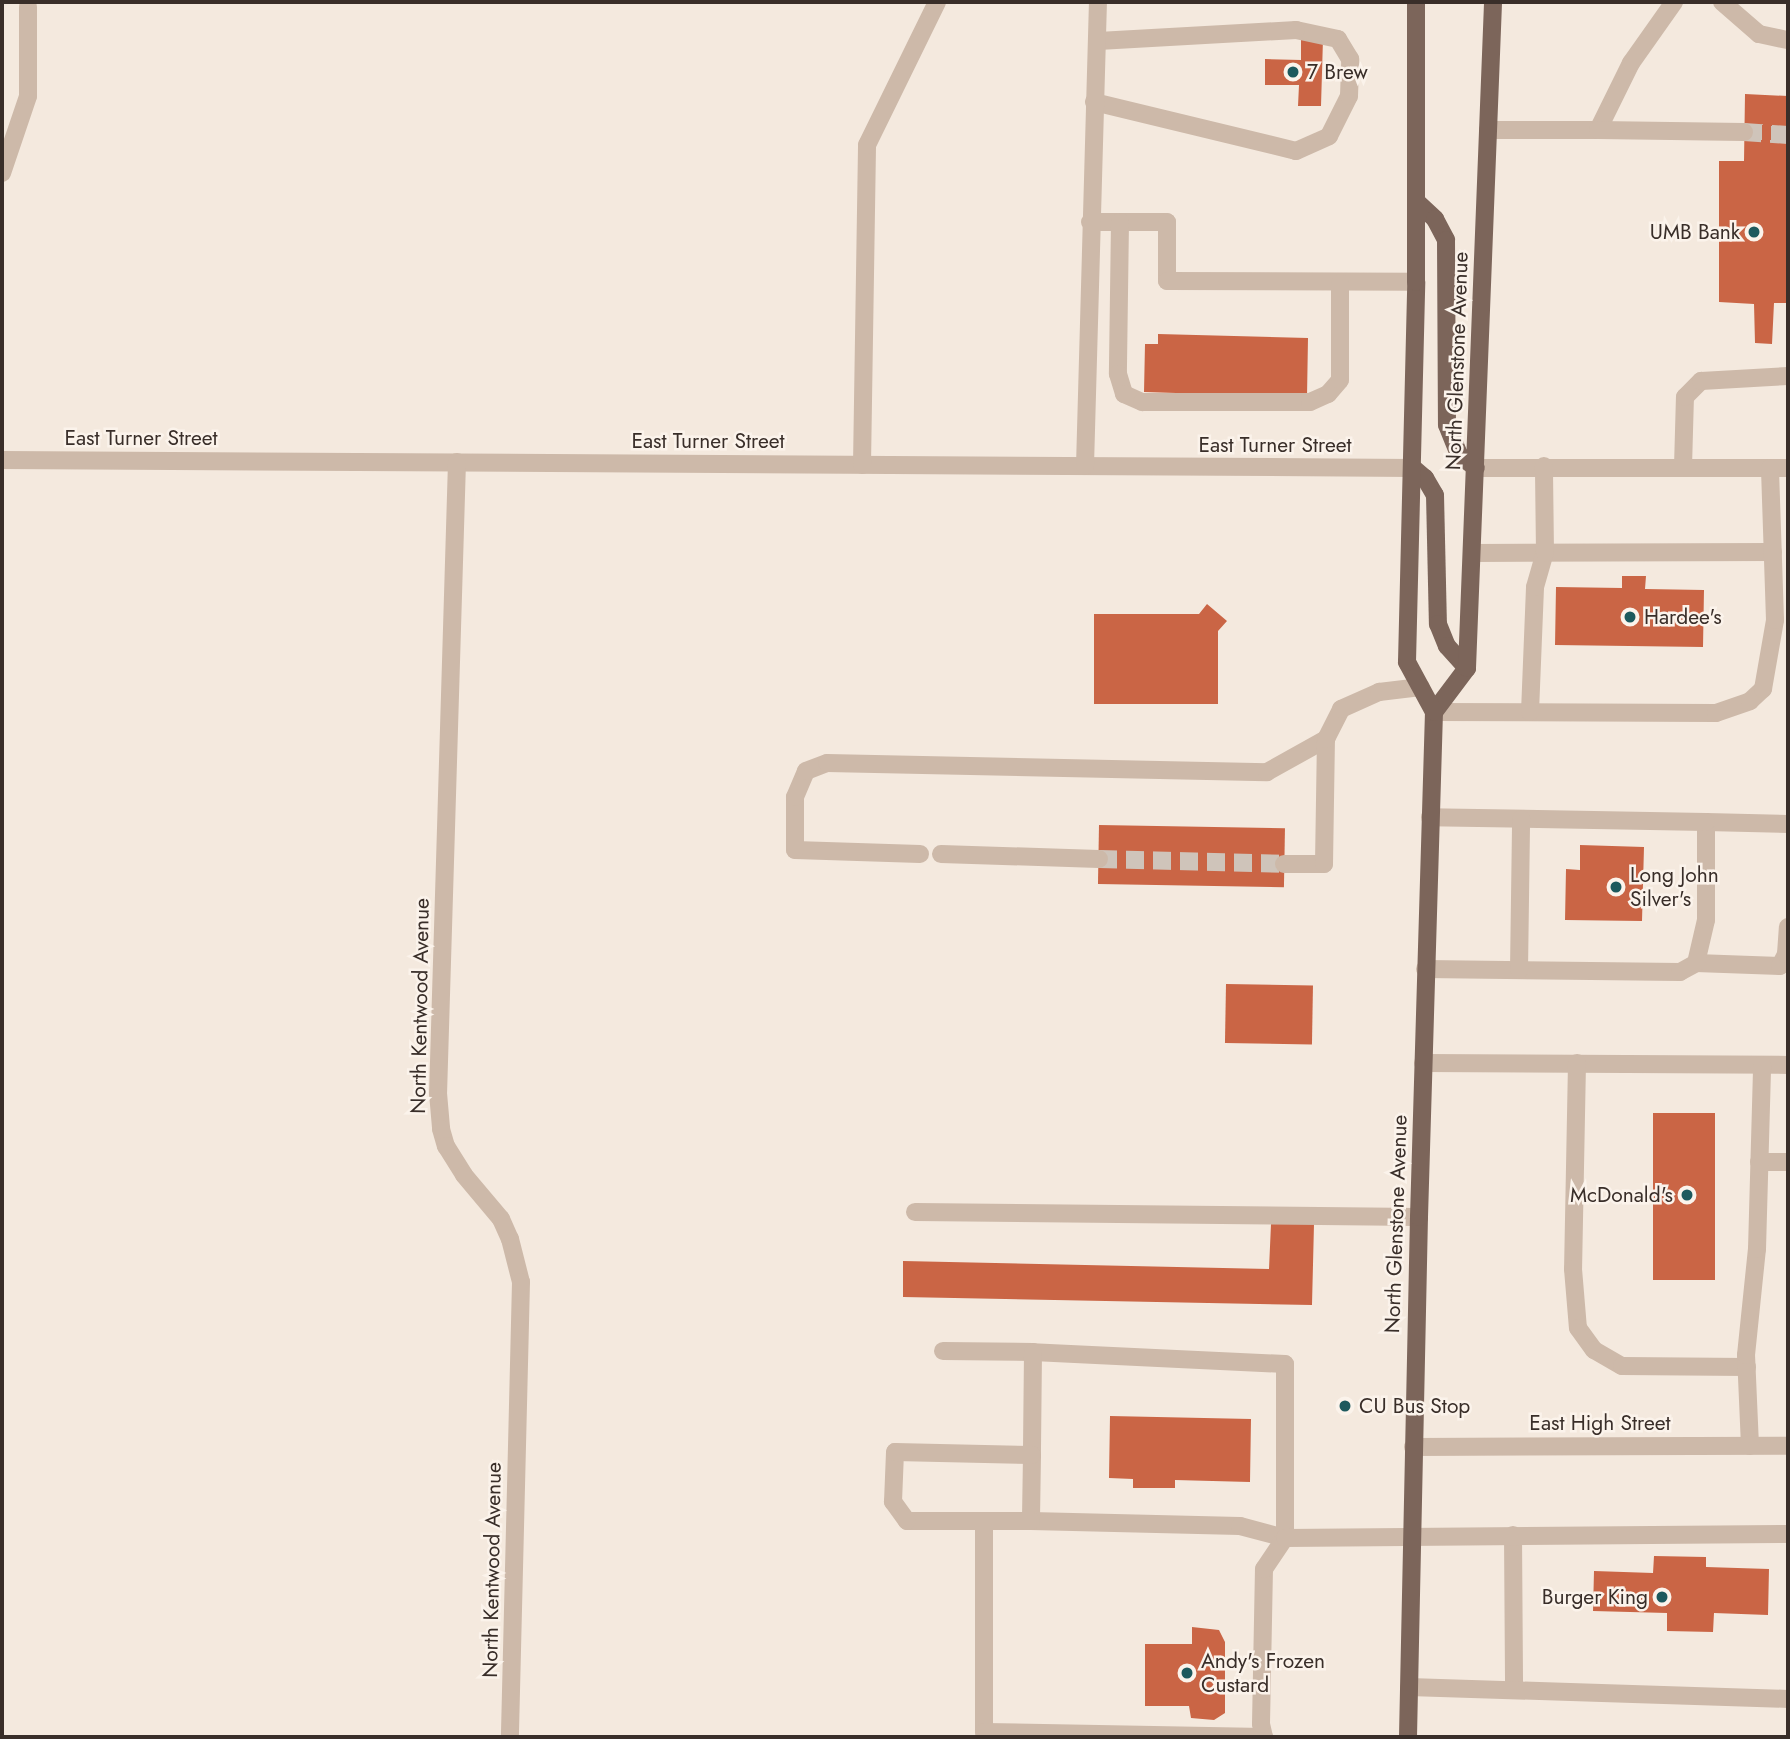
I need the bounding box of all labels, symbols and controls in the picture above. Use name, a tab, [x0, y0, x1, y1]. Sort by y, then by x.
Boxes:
place label: 7 Brew	[1307, 59, 1368, 85]
marker: 7 Brew	[1285, 64, 1301, 80]
place label: UMB Bank	[1650, 219, 1740, 245]
marker: UMB Bank	[1746, 224, 1762, 240]
street label: North Glenstone Avenue	[1441, 251, 1473, 471]
street label: East Turner Street	[64, 425, 218, 451]
street label: East Turner Street	[631, 428, 785, 454]
street label: East Turner Street	[1198, 432, 1352, 458]
place label: Hardee's	[1644, 604, 1722, 630]
marker: Hardee's	[1622, 609, 1638, 625]
place label: Long John Silver's	[1630, 862, 1719, 912]
marker: Long John Silver's	[1608, 879, 1624, 895]
street label: North Kentwood Avenue	[406, 898, 434, 1114]
street label: North Glenstone Avenue	[1380, 1114, 1412, 1334]
place label: McDonald's	[1570, 1182, 1673, 1208]
marker: McDonald's	[1679, 1187, 1695, 1203]
place label: CU Bus Stop	[1359, 1393, 1470, 1419]
marker: CU Bus Stop	[1337, 1398, 1353, 1414]
street label: East High Street	[1529, 1410, 1671, 1436]
street label: North Kentwood Avenue	[478, 1462, 506, 1678]
place label: Burger King	[1542, 1584, 1648, 1610]
marker: Burger King	[1654, 1589, 1670, 1605]
place label: Andy's Frozen Custard	[1201, 1648, 1325, 1698]
marker: Andy's Frozen Custard	[1179, 1665, 1195, 1681]

